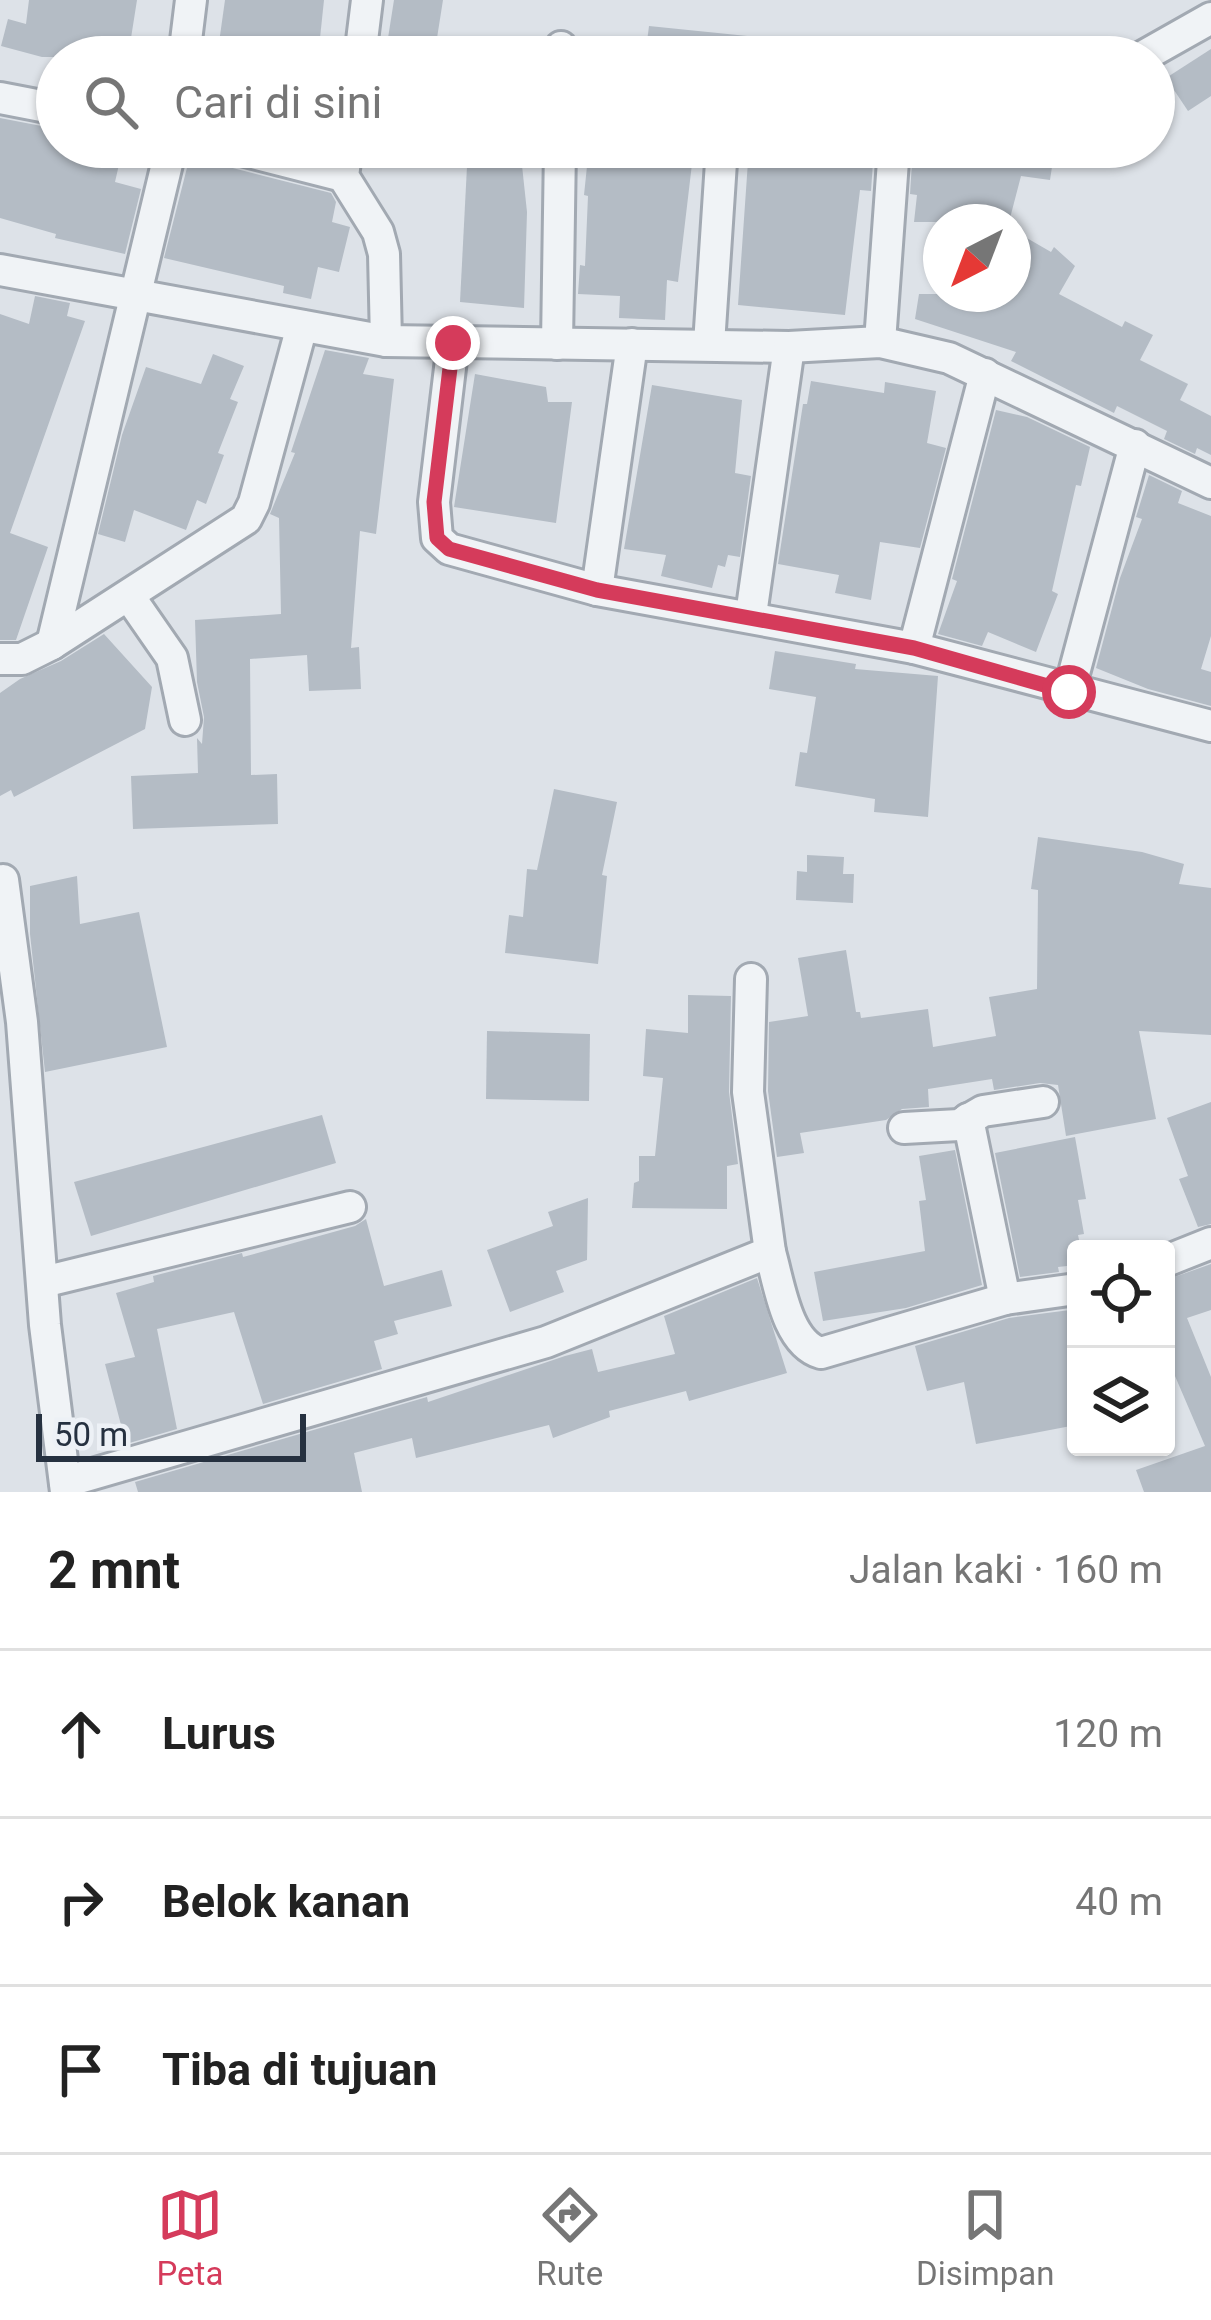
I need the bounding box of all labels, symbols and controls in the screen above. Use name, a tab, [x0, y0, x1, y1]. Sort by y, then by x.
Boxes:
search box	[36, 36, 1175, 168]
icon: search	[78, 69, 144, 135]
text: Cari di sini	[174, 76, 383, 129]
north arrow	[923, 204, 1031, 312]
route end	[426, 316, 480, 370]
route start	[1042, 665, 1096, 719]
map controls	[1067, 1240, 1175, 1456]
button: locate	[1067, 1240, 1175, 1348]
button: layers	[1067, 1348, 1175, 1456]
scale bar	[36, 1408, 306, 1461]
text: 50 m	[54, 1415, 128, 1454]
text: 2 mnt	[48, 1541, 180, 1600]
text: Jalan kaki · 160 m	[849, 1547, 1163, 1593]
icon: ahead	[48, 1701, 114, 1767]
text: Lurus	[162, 1707, 276, 1760]
text: 120 m	[1053, 1711, 1163, 1757]
icon: right	[48, 1869, 114, 1935]
text: Belok kanan	[162, 1875, 410, 1928]
text: 40 m	[1075, 1879, 1163, 1925]
icon: arrive	[48, 2037, 114, 2103]
text: Tiba di tujuan	[162, 2043, 437, 2096]
tab: Peta	[156, 2182, 223, 2293]
tab: Rute	[536, 2182, 603, 2293]
tab: Disimpan	[916, 2182, 1055, 2293]

